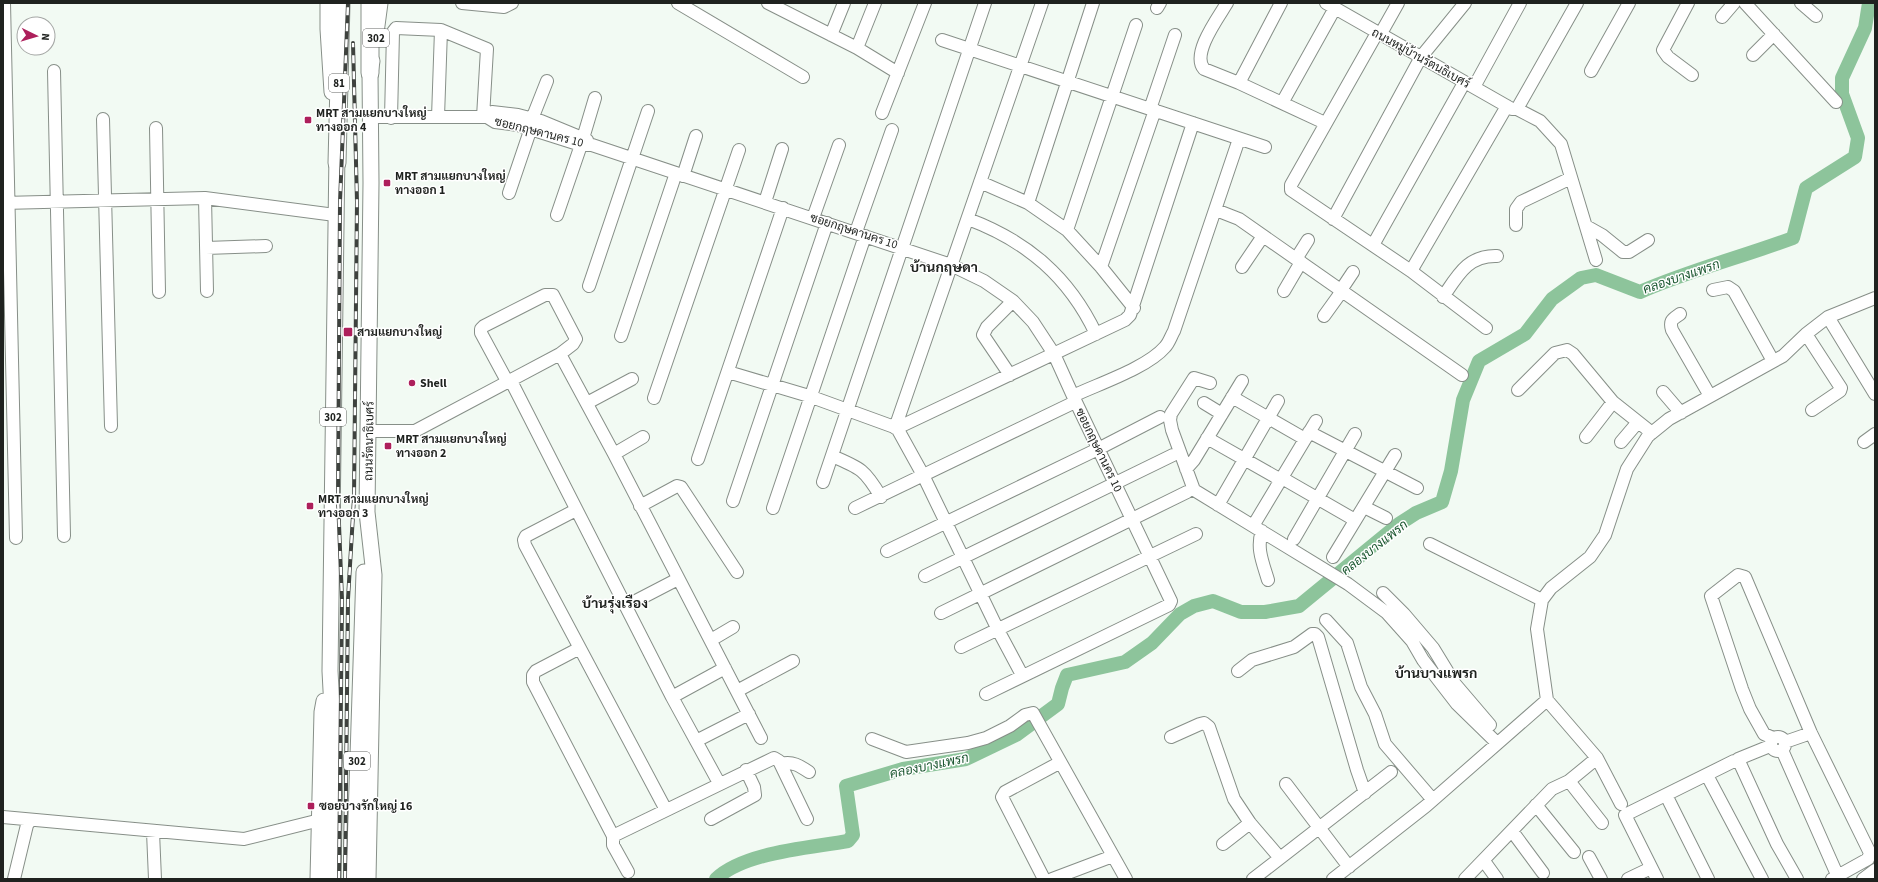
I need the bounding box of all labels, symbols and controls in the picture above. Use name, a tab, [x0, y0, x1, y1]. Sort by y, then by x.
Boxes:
north arrow	[16, 16, 56, 56]
street label: ถนนหมู่บ้านรัตนธิเบศร์	[1368, 24, 1473, 93]
road number: 302	[363, 29, 389, 47]
text: N	[38, 33, 53, 41]
road number: 81	[329, 74, 349, 92]
place label: MRT สามแยกบางใหญ่ ทางออก 4	[316, 105, 427, 136]
street label: ซอยกฤษดานคร 10	[493, 113, 585, 152]
marker: MRT สามแยกบางใหญ่ ทางออก 4	[303, 115, 313, 125]
place label: MRT สามแยกบางใหญ่ ทางออก 1	[395, 168, 506, 199]
marker: MRT สามแยกบางใหญ่ ทางออก 1	[382, 178, 392, 188]
street label: ซอยกฤษดานคร 10	[808, 209, 900, 254]
water label: คลองบางแพรก	[1640, 255, 1722, 299]
district label: บ้านกฤษดา	[910, 258, 978, 278]
place label: สามแยกบางใหญ่	[357, 324, 442, 341]
marker: สามแยกบางใหญ่	[342, 326, 354, 338]
place label: Shell	[420, 375, 447, 392]
marker: Shell	[407, 378, 417, 388]
street label: ถนนรัตนาธิเบศร์	[360, 401, 379, 481]
street label: ซอยกฤษดานคร 10	[1071, 405, 1126, 495]
road number: 302	[320, 408, 346, 426]
place label: MRT สามแยกบางใหญ่ ทางออก 2	[396, 431, 507, 462]
marker: MRT สามแยกบางใหญ่ ทางออก 2	[383, 441, 393, 451]
place label: MRT สามแยกบางใหญ่ ทางออก 3	[318, 491, 429, 522]
marker: MRT สามแยกบางใหญ่ ทางออก 3	[305, 501, 315, 511]
water label: คลองบางแพรก	[1337, 516, 1412, 580]
district label: บ้านรุ่งเรือง	[582, 594, 648, 614]
district label: บ้านบางแพรก	[1395, 664, 1477, 684]
water label: คลองบางแพรก	[888, 749, 970, 783]
road number: 302	[344, 752, 370, 770]
place label: ซอยบางรักใหญ่ 16	[319, 798, 412, 815]
marker: ซอยบางรักใหญ่ 16	[306, 801, 316, 811]

